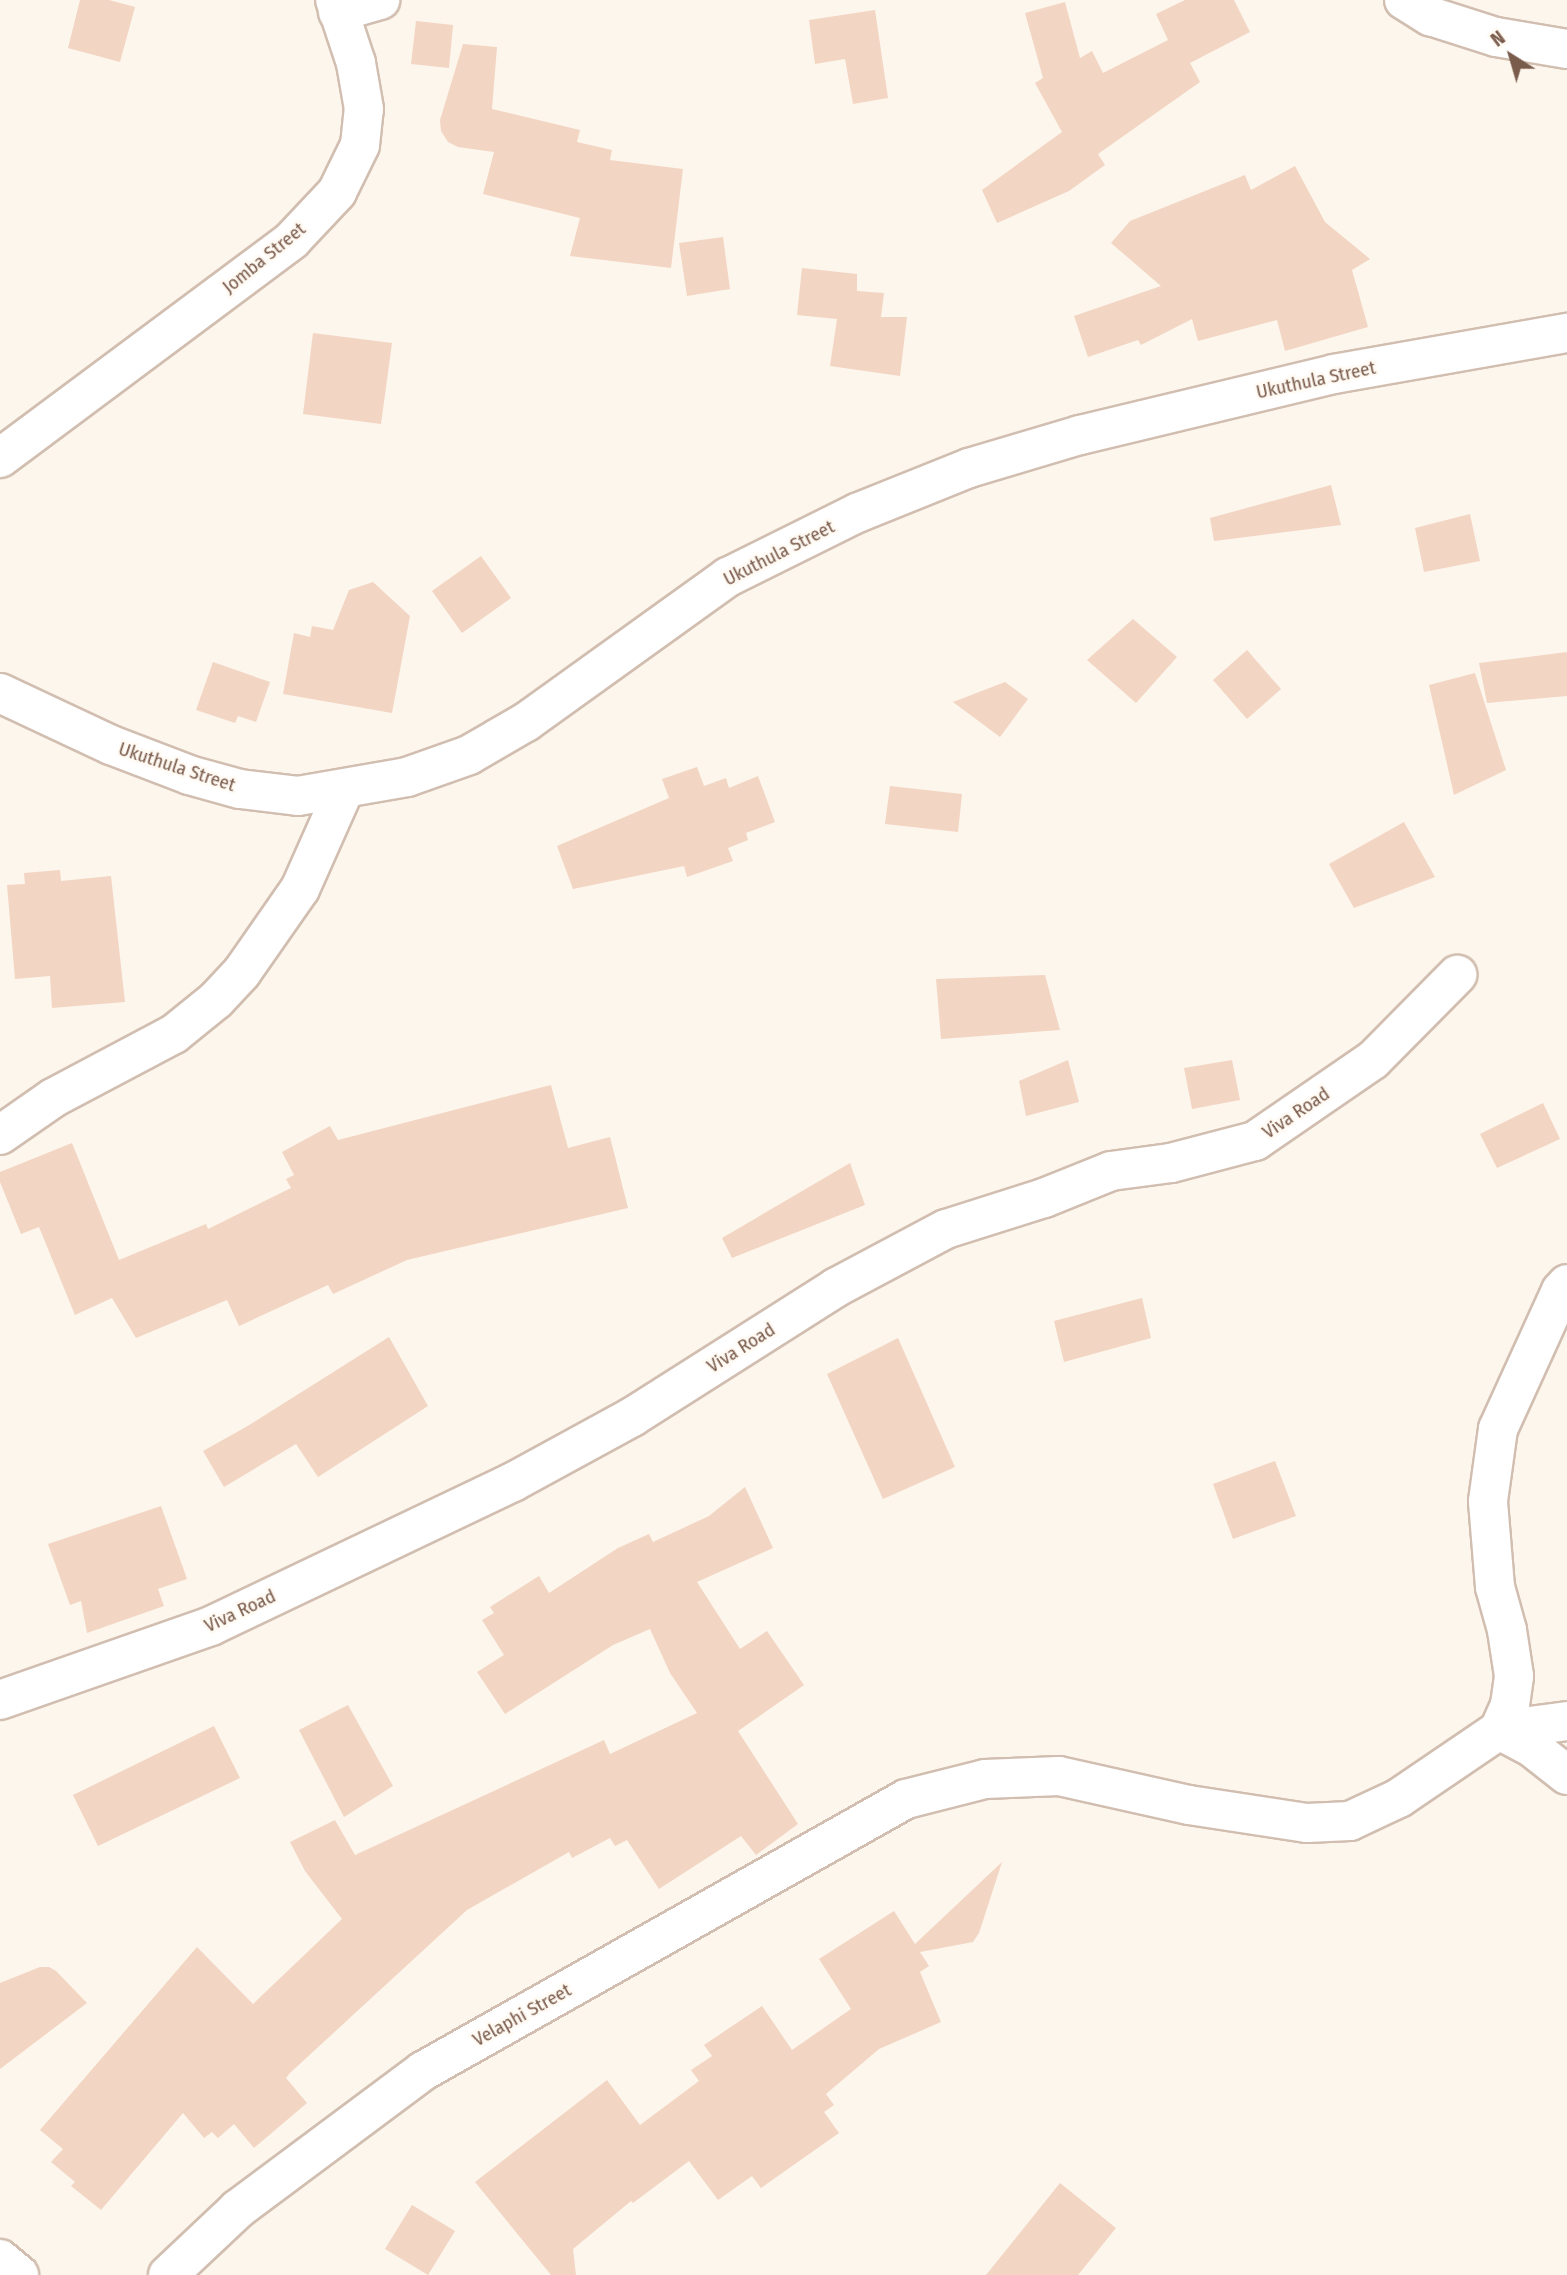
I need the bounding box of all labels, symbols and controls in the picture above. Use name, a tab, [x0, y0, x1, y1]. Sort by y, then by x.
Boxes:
north arrow	[1476, 21, 1546, 91]
text: N	[1487, 26, 1510, 51]
street label: Jomba Street	[218, 218, 310, 298]
street label: Ukuthula Street	[1254, 356, 1378, 404]
street label: Ukuthula Street	[720, 515, 838, 591]
street label: Ukuthula Street	[116, 737, 238, 797]
street label: Viva Road	[1258, 1082, 1334, 1144]
street label: Viva Road	[703, 1318, 779, 1378]
street label: Viva Road	[201, 1585, 279, 1637]
street label: Velaphi Street	[469, 1979, 575, 2051]

